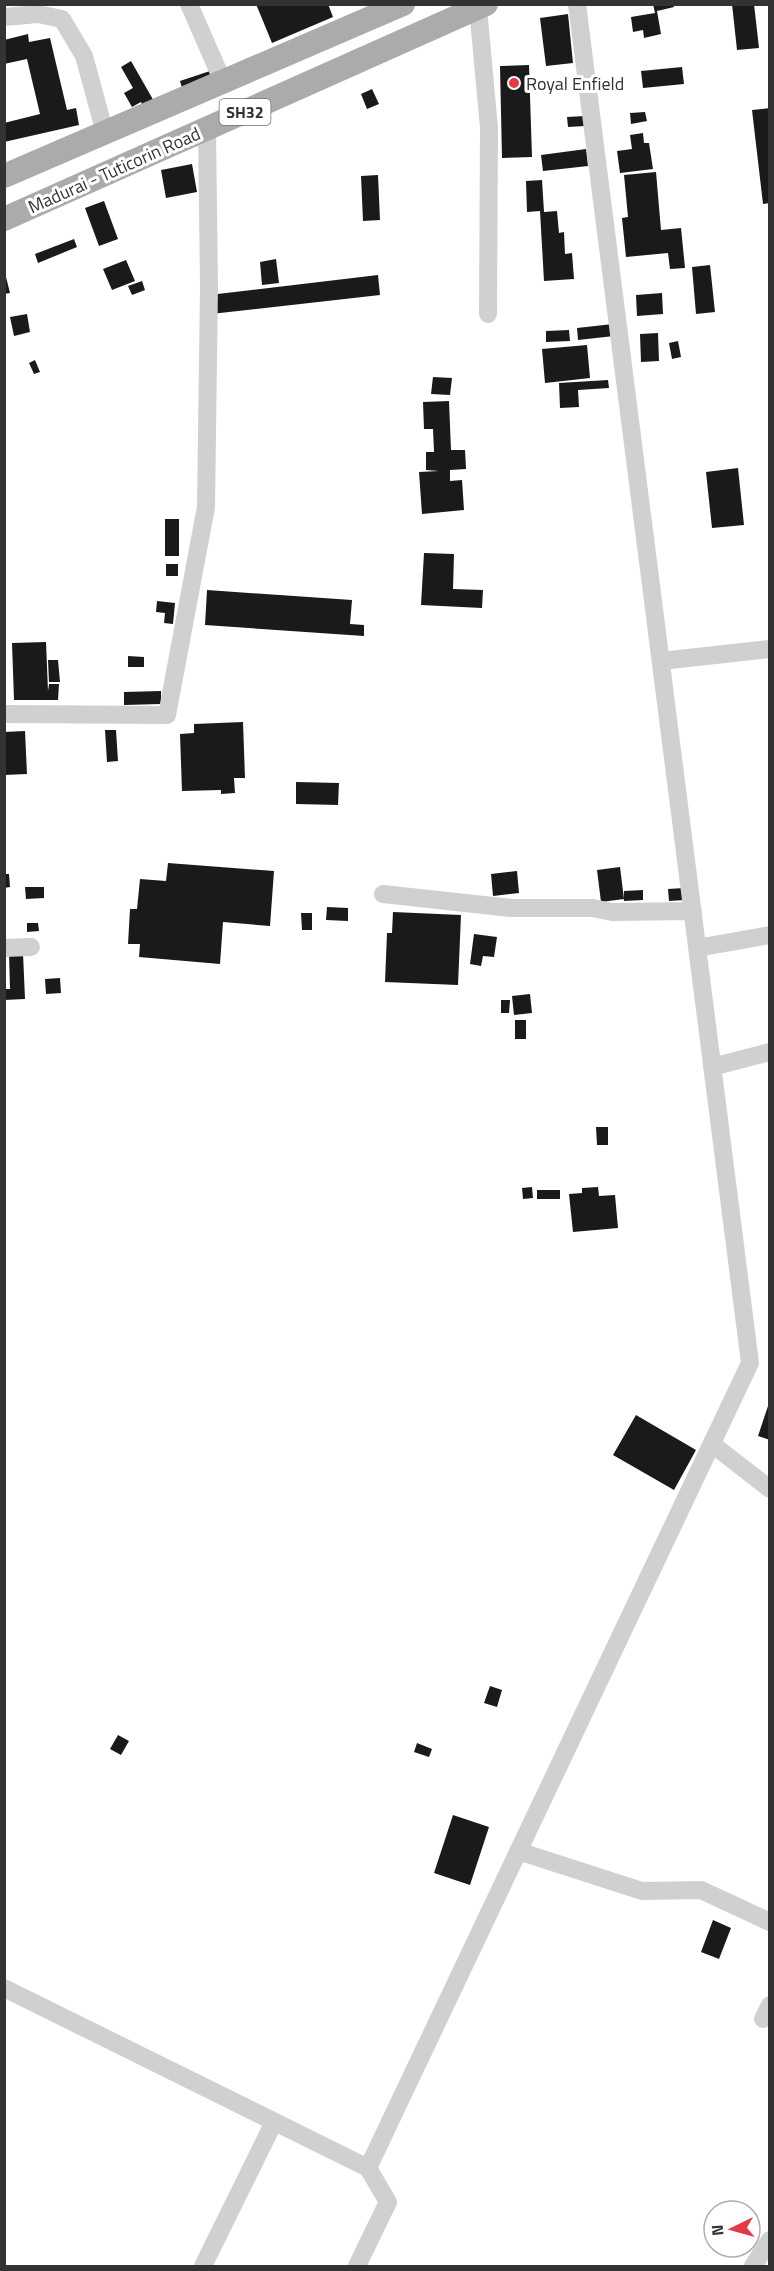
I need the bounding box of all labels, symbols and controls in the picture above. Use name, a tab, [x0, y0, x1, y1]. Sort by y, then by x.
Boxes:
place label: Royal Enfield	[526, 70, 624, 97]
marker: Royal Enfield	[507, 76, 521, 90]
road number: SH32	[220, 99, 270, 125]
street label: Madurai - Tuticorin Road	[24, 120, 204, 220]
north arrow	[702, 2199, 762, 2259]
text: N	[705, 2224, 729, 2237]

